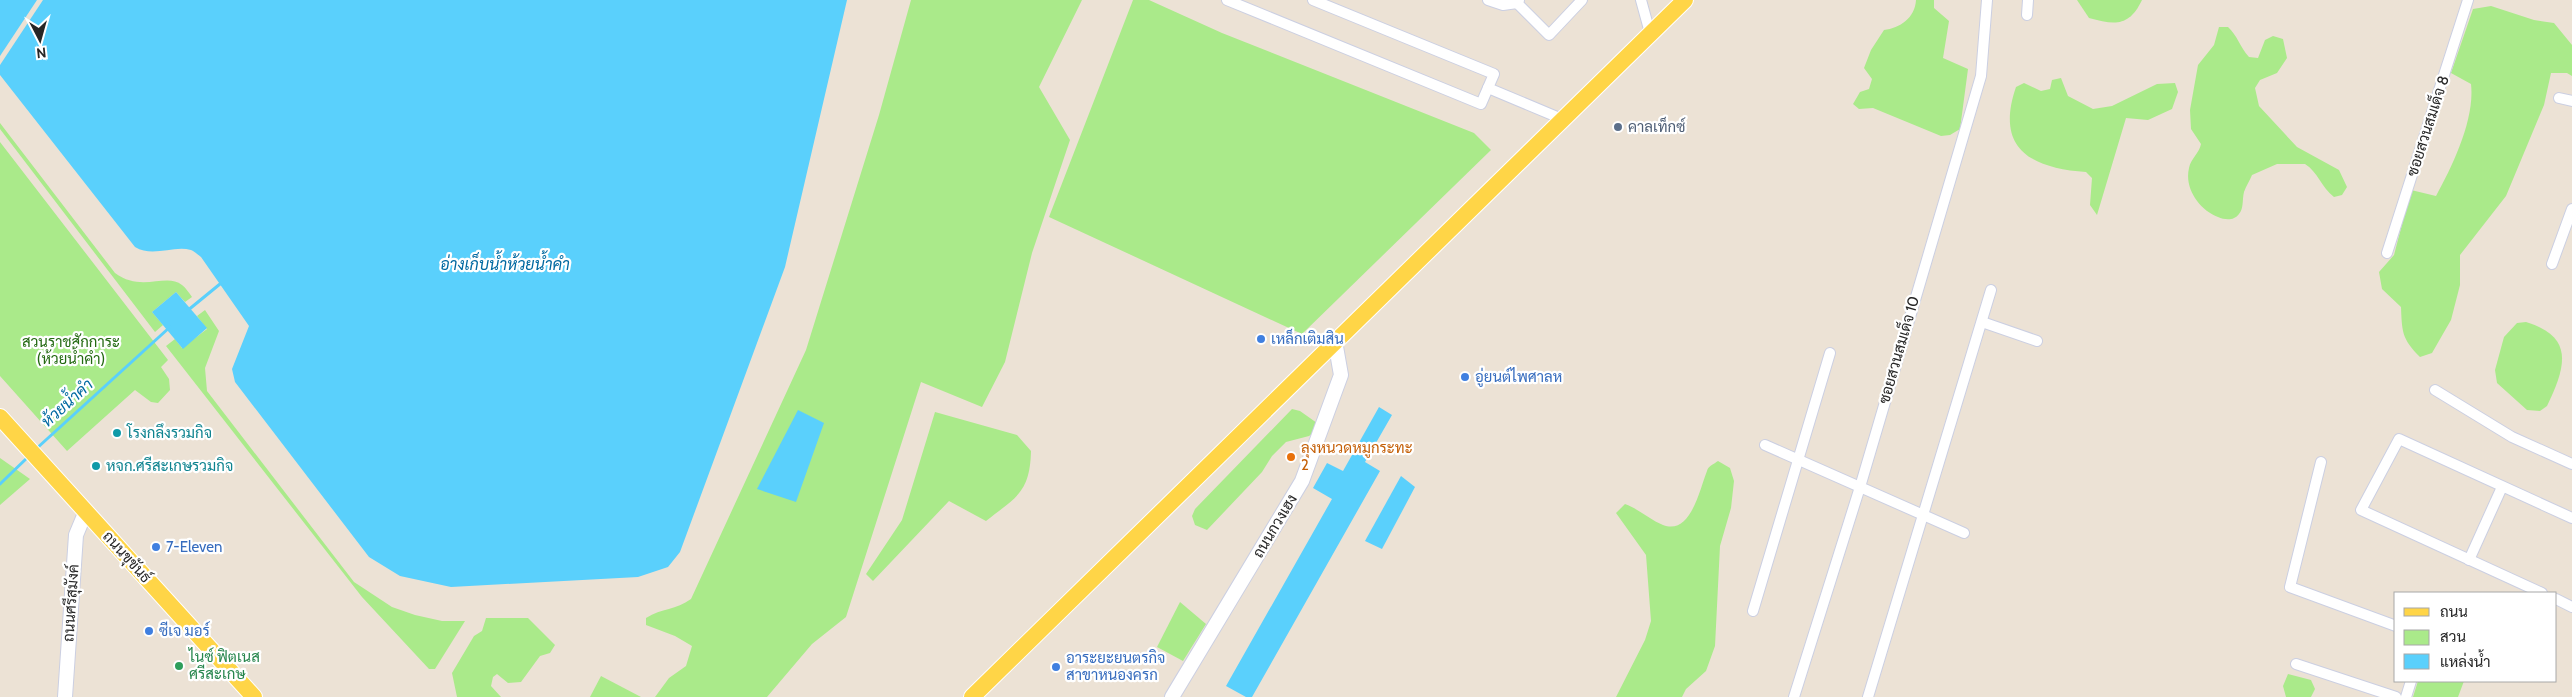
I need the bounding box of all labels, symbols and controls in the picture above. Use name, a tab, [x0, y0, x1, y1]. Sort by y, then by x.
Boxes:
north arrow	[15, 15, 65, 65]
text: N	[35, 43, 47, 62]
street label: ซอยสวนสมเด็จ 8	[2401, 73, 2453, 179]
place label: คาลเท็กซ์	[1628, 116, 1685, 136]
marker: คาลเท็กซ์	[1612, 121, 1624, 133]
water label: อ่างเก็บน้ำห้วยน้ำคำ	[440, 250, 570, 274]
street label: ซอยสวนสมเด็จ 10	[1873, 294, 1923, 406]
place label: เหล็กเติมสิน	[1271, 328, 1344, 348]
park label: สวนราชสักการะ (ห้วยน้ำคำ)	[22, 333, 120, 368]
marker: เหล็กเติมสิน	[1255, 333, 1267, 345]
place label: อู่ยนต์ไพศาลห	[1475, 367, 1562, 387]
water label: ห้วยน้ำคำ	[34, 371, 97, 431]
marker: อู่ยนต์ไพศาลห	[1459, 371, 1471, 383]
place label: โรงกลึงรวมกิจ	[126, 423, 212, 442]
marker: โรงกลึงรวมกิจ	[111, 427, 123, 439]
place label: ลุงหนวดหมูกระทะ 2	[1301, 439, 1413, 474]
marker: ลุงหนวดหมูกระทะ 2	[1285, 451, 1297, 463]
place label: หจก.ศรีสะเกษรวมกิจ	[106, 456, 233, 475]
marker: หจก.ศรีสะเกษรวมกิจ	[90, 460, 102, 472]
street label: ถนนกวงเฮง	[1249, 491, 1301, 561]
street label: ถนนขุขันธ์	[98, 527, 156, 588]
place label: 7-Eleven	[166, 538, 222, 556]
marker: 7-Eleven	[150, 541, 162, 553]
street label: ถนนศรีสุมังค์	[58, 563, 85, 643]
legend	[2394, 592, 2557, 682]
text: ถนน	[2440, 603, 2468, 621]
place label: ซีเจ มอร์	[159, 621, 210, 640]
marker: ซีเจ มอร์	[143, 625, 155, 637]
text: สวน	[2440, 628, 2466, 646]
place label: ไนซ์ ฟิตเนส ศรีสะเกษ	[188, 647, 260, 683]
place label: อาระยะยนตรกิจ สาขาหนองครก	[1066, 649, 1165, 684]
text: แหล่งน้ำ	[2440, 649, 2491, 671]
marker: ไนซ์ ฟิตเนส ศรีสะเกษ	[173, 660, 185, 672]
marker: อาระยะยนตรกิจ สาขาหนองครก	[1050, 661, 1062, 673]

